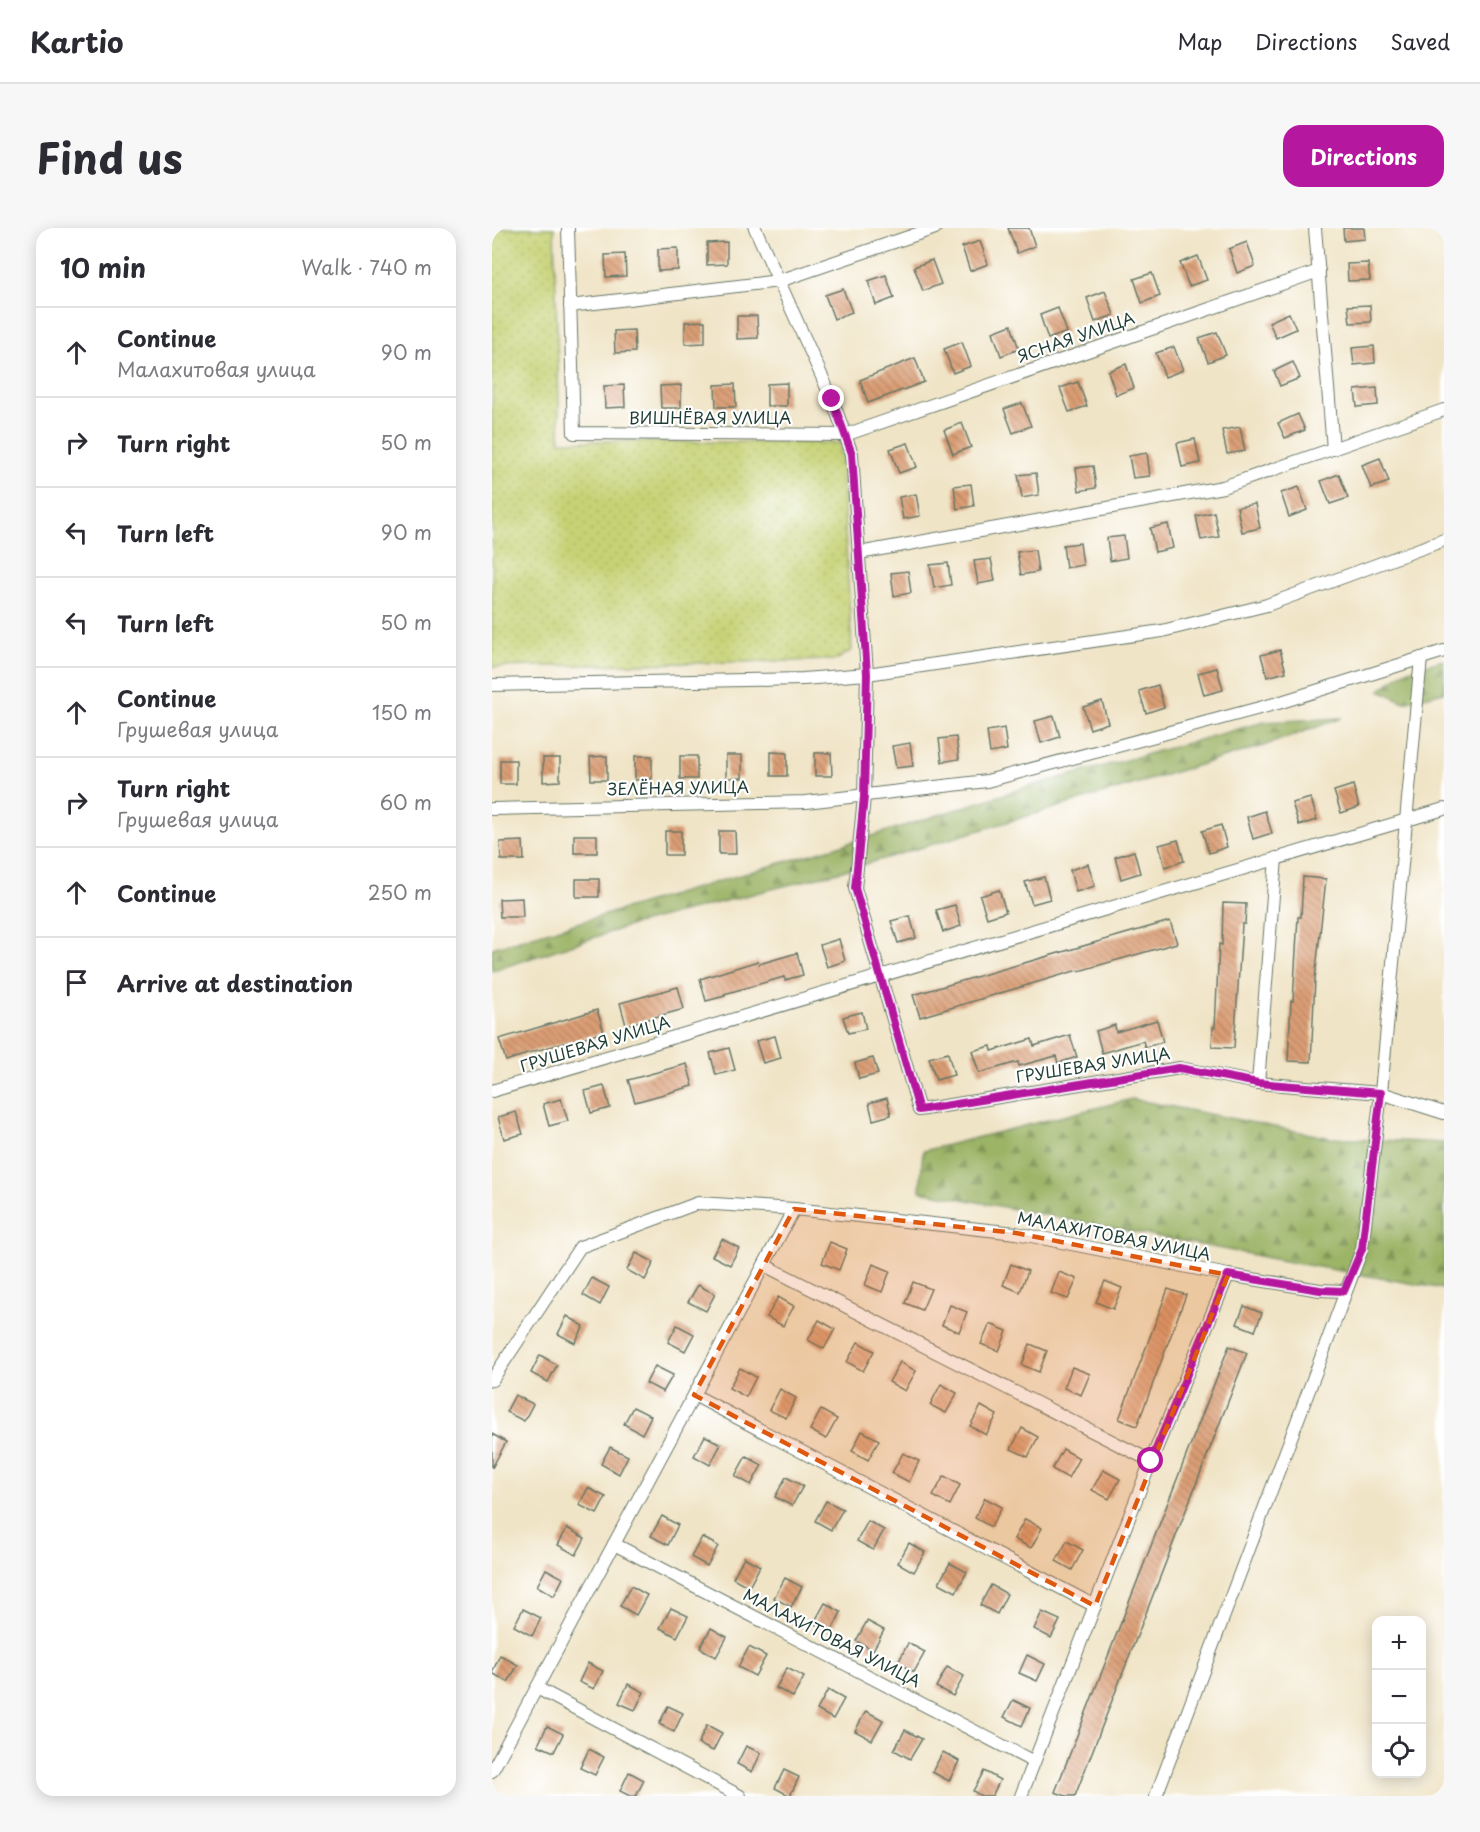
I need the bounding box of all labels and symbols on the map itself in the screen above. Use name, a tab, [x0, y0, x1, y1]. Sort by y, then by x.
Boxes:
street label: ЯСНАЯ УЛИЦА	[1014, 305, 1138, 367]
route end	[818, 385, 844, 411]
street label: ВИШНЁВАЯ УЛИЦА	[629, 405, 791, 429]
street label: ЗЕЛЁНАЯ УЛИЦА	[607, 774, 749, 800]
street label: ГРУШЕВАЯ УЛИЦА	[517, 1009, 673, 1077]
street label: ГРУШЕВАЯ УЛИЦА	[1014, 1040, 1172, 1088]
street label: МАЛАХИТОВАЯ УЛИЦА	[1016, 1205, 1213, 1266]
route start	[1137, 1447, 1163, 1473]
street label: МАЛАХИТОВАЯ УЛИЦА	[740, 1582, 925, 1692]

